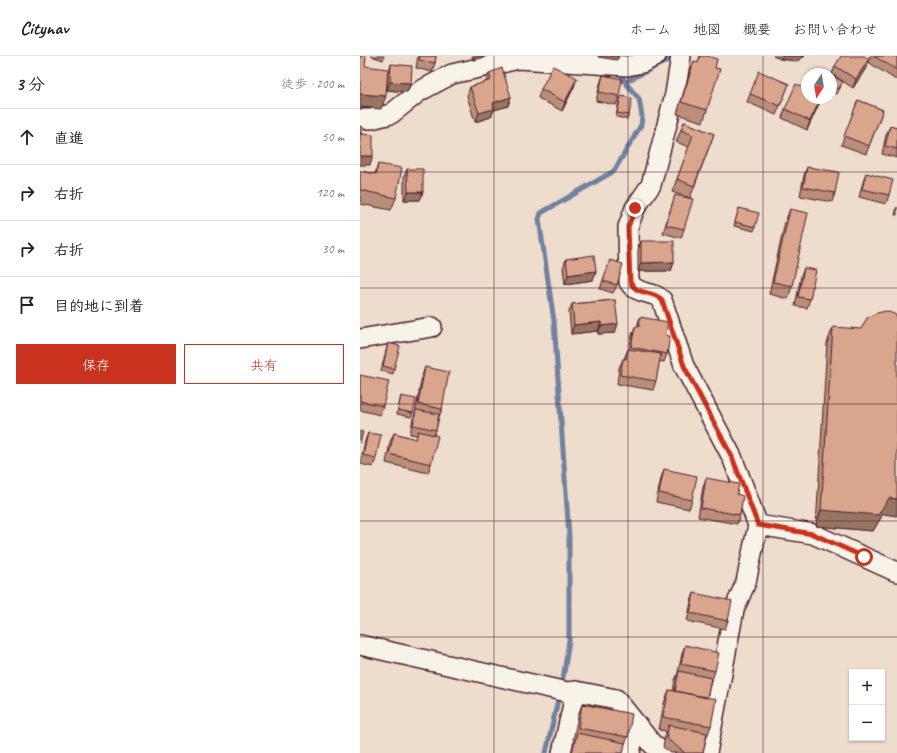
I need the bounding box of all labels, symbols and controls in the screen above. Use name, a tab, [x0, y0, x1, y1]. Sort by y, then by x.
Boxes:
text: Citynav	[20, 16, 68, 40]
text: ホーム	[630, 21, 671, 38]
text: 地図	[693, 21, 721, 38]
text: 概要	[743, 21, 771, 38]
text: お問い合わせ	[793, 21, 877, 38]
north arrow	[801, 68, 837, 104]
text: 3 分	[16, 74, 45, 95]
text: 徒歩 · 200 m	[281, 76, 344, 92]
icon: ahead	[16, 126, 38, 148]
text: 直進	[54, 129, 84, 148]
text: 50 m	[322, 129, 344, 145]
icon: right	[16, 182, 38, 204]
text: 右折	[54, 185, 84, 204]
text: 120 m	[316, 185, 344, 201]
route end	[626, 199, 644, 217]
icon: right	[16, 238, 38, 260]
text: 右折	[54, 241, 84, 260]
text: 30 m	[322, 241, 344, 257]
icon: arrive	[16, 294, 38, 316]
text: 目的地に到着	[54, 297, 144, 316]
button: 保存	[16, 344, 176, 384]
button: 共有	[184, 344, 344, 384]
route start	[855, 548, 873, 566]
map controls	[849, 669, 885, 741]
button: +	[849, 669, 885, 705]
button: −	[849, 705, 885, 741]

